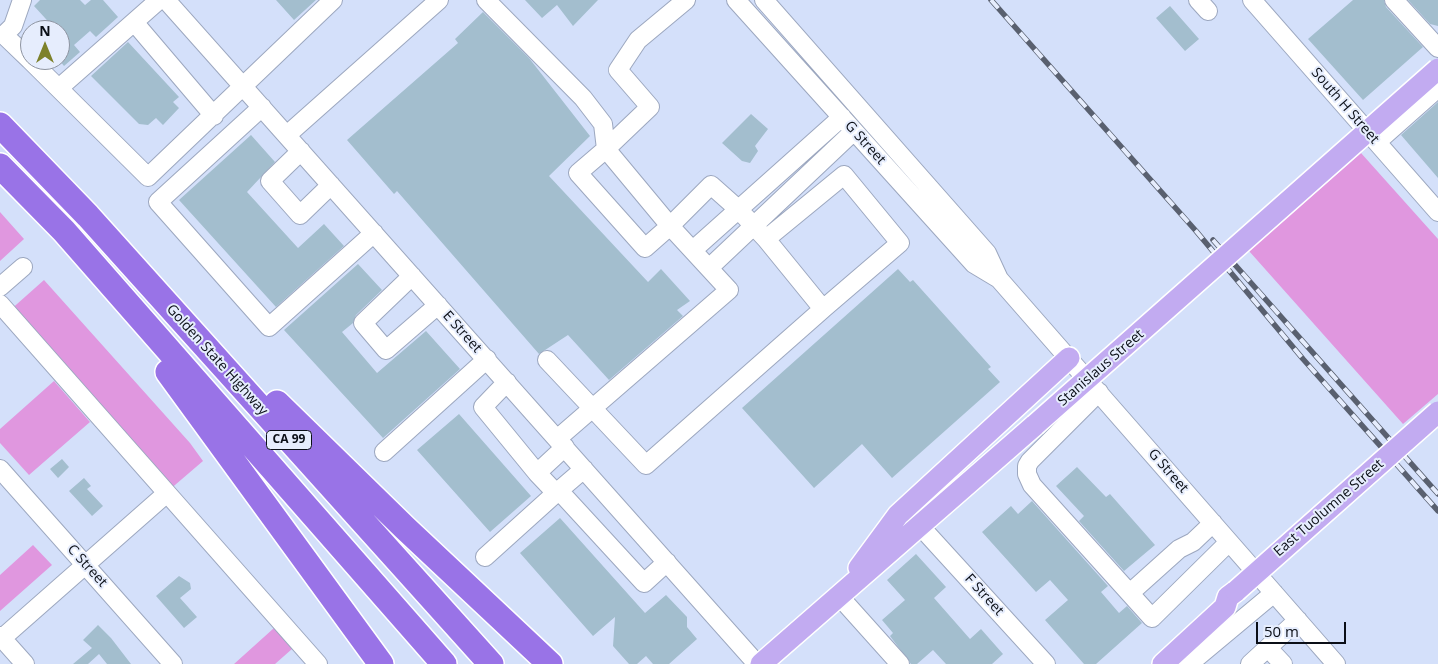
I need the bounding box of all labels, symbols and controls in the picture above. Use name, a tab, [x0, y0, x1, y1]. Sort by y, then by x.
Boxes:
north arrow	[20, 20, 70, 70]
text: N	[39, 21, 51, 40]
street label: South H Street	[1308, 65, 1382, 147]
street label: G Street	[841, 118, 889, 168]
street label: Golden State Highway	[163, 301, 271, 419]
street label: E Street	[439, 308, 485, 356]
street label: Stanislaus Street	[1055, 326, 1147, 410]
road number: CA 99	[266, 430, 312, 450]
street label: G Street	[1144, 446, 1192, 496]
street label: East Tuolumne Street	[1271, 456, 1387, 560]
street label: C Street	[64, 541, 110, 591]
street label: F Street	[961, 571, 1007, 619]
scale bar	[1258, 612, 1348, 644]
text: 50 m	[1264, 621, 1299, 641]

